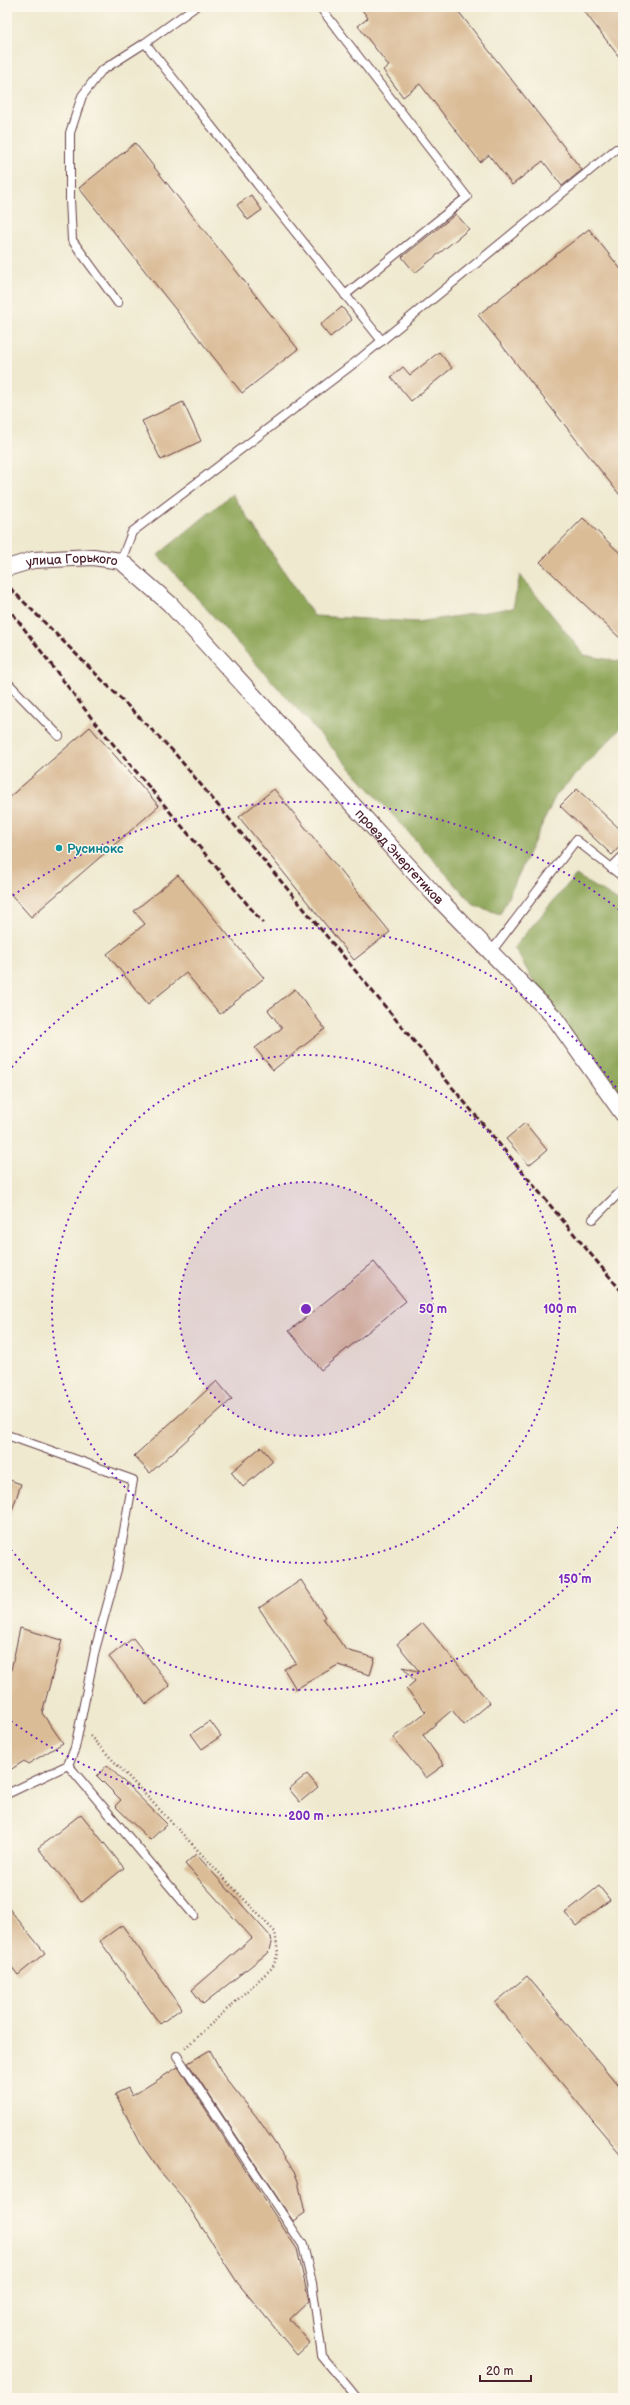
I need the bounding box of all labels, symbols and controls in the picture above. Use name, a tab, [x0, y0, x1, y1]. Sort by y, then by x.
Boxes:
street label: улица Горького	[24, 550, 119, 571]
street label: проезд Энергетиков	[352, 806, 447, 908]
place label: Русинокс	[67, 841, 124, 857]
marker: Русинокс	[54, 843, 64, 853]
centre of rings	[299, 1302, 313, 1316]
text: 50 m	[419, 1302, 447, 1317]
text: 100 m	[543, 1302, 577, 1317]
text: 150 m	[559, 1572, 591, 1587]
text: 200 m	[288, 1809, 324, 1824]
scale bar	[480, 2357, 531, 2383]
text: 20 m	[486, 2364, 513, 2379]

